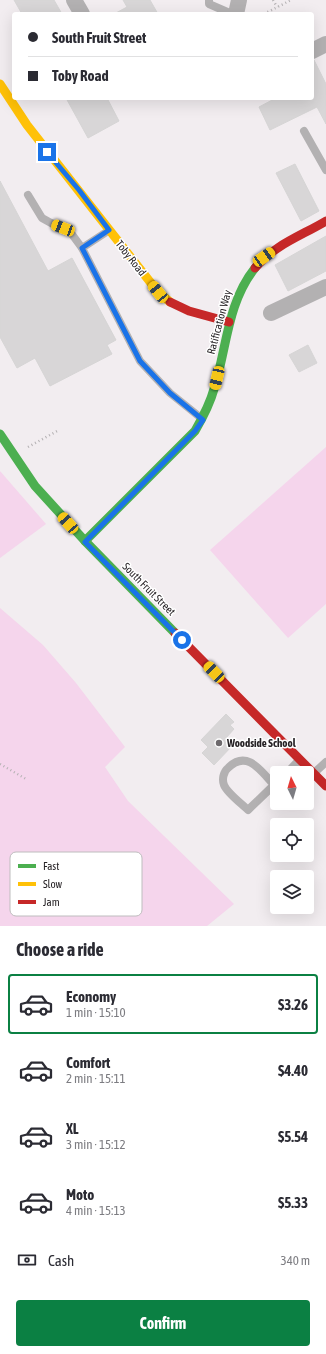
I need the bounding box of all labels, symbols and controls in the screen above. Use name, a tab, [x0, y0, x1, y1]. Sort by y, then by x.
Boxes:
text: South Fruit Street	[52, 29, 146, 46]
text: Toby Road	[52, 67, 109, 84]
route end	[38, 143, 56, 161]
car	[50, 218, 76, 238]
street label: Toby Road	[114, 238, 148, 278]
car	[251, 245, 277, 269]
car	[146, 279, 170, 305]
street label: Ratification Way	[205, 288, 233, 355]
car	[208, 365, 226, 391]
car	[56, 510, 80, 536]
street label: South Fruit Street	[120, 560, 178, 618]
route start	[173, 631, 191, 649]
car	[201, 659, 227, 685]
place label: Woodside School	[226, 737, 297, 749]
marker: Woodside School	[214, 738, 224, 748]
north arrow	[270, 766, 314, 810]
map controls	[270, 766, 314, 914]
button: locate	[270, 818, 314, 862]
legend	[10, 852, 142, 916]
text: Fast	[43, 860, 59, 872]
button: layers	[270, 870, 314, 914]
text: Slow	[43, 878, 62, 890]
text: Jam	[43, 896, 60, 908]
text: Choose a ride	[16, 939, 104, 960]
icon: car	[18, 986, 54, 1022]
text: Economy	[66, 988, 116, 1005]
text: $3.26	[278, 996, 308, 1013]
text: 1 min · 15:10	[66, 1005, 126, 1020]
icon: car	[18, 1052, 54, 1088]
text: Comfort	[66, 1054, 110, 1071]
text: $4.40	[278, 1062, 308, 1079]
text: 2 min · 15:11	[66, 1071, 126, 1086]
icon: car	[18, 1118, 54, 1154]
text: XL	[66, 1120, 79, 1137]
text: $5.54	[278, 1128, 308, 1145]
text: 3 min · 15:12	[66, 1137, 126, 1152]
icon: car	[18, 1184, 54, 1220]
text: Moto	[66, 1186, 94, 1203]
text: $5.33	[278, 1194, 308, 1211]
text: 4 min · 15:13	[66, 1203, 126, 1218]
icon: cash	[16, 1249, 38, 1271]
text: Cash	[48, 1252, 74, 1269]
text: 340 m	[281, 1253, 310, 1268]
button: Confirm	[16, 1300, 310, 1346]

